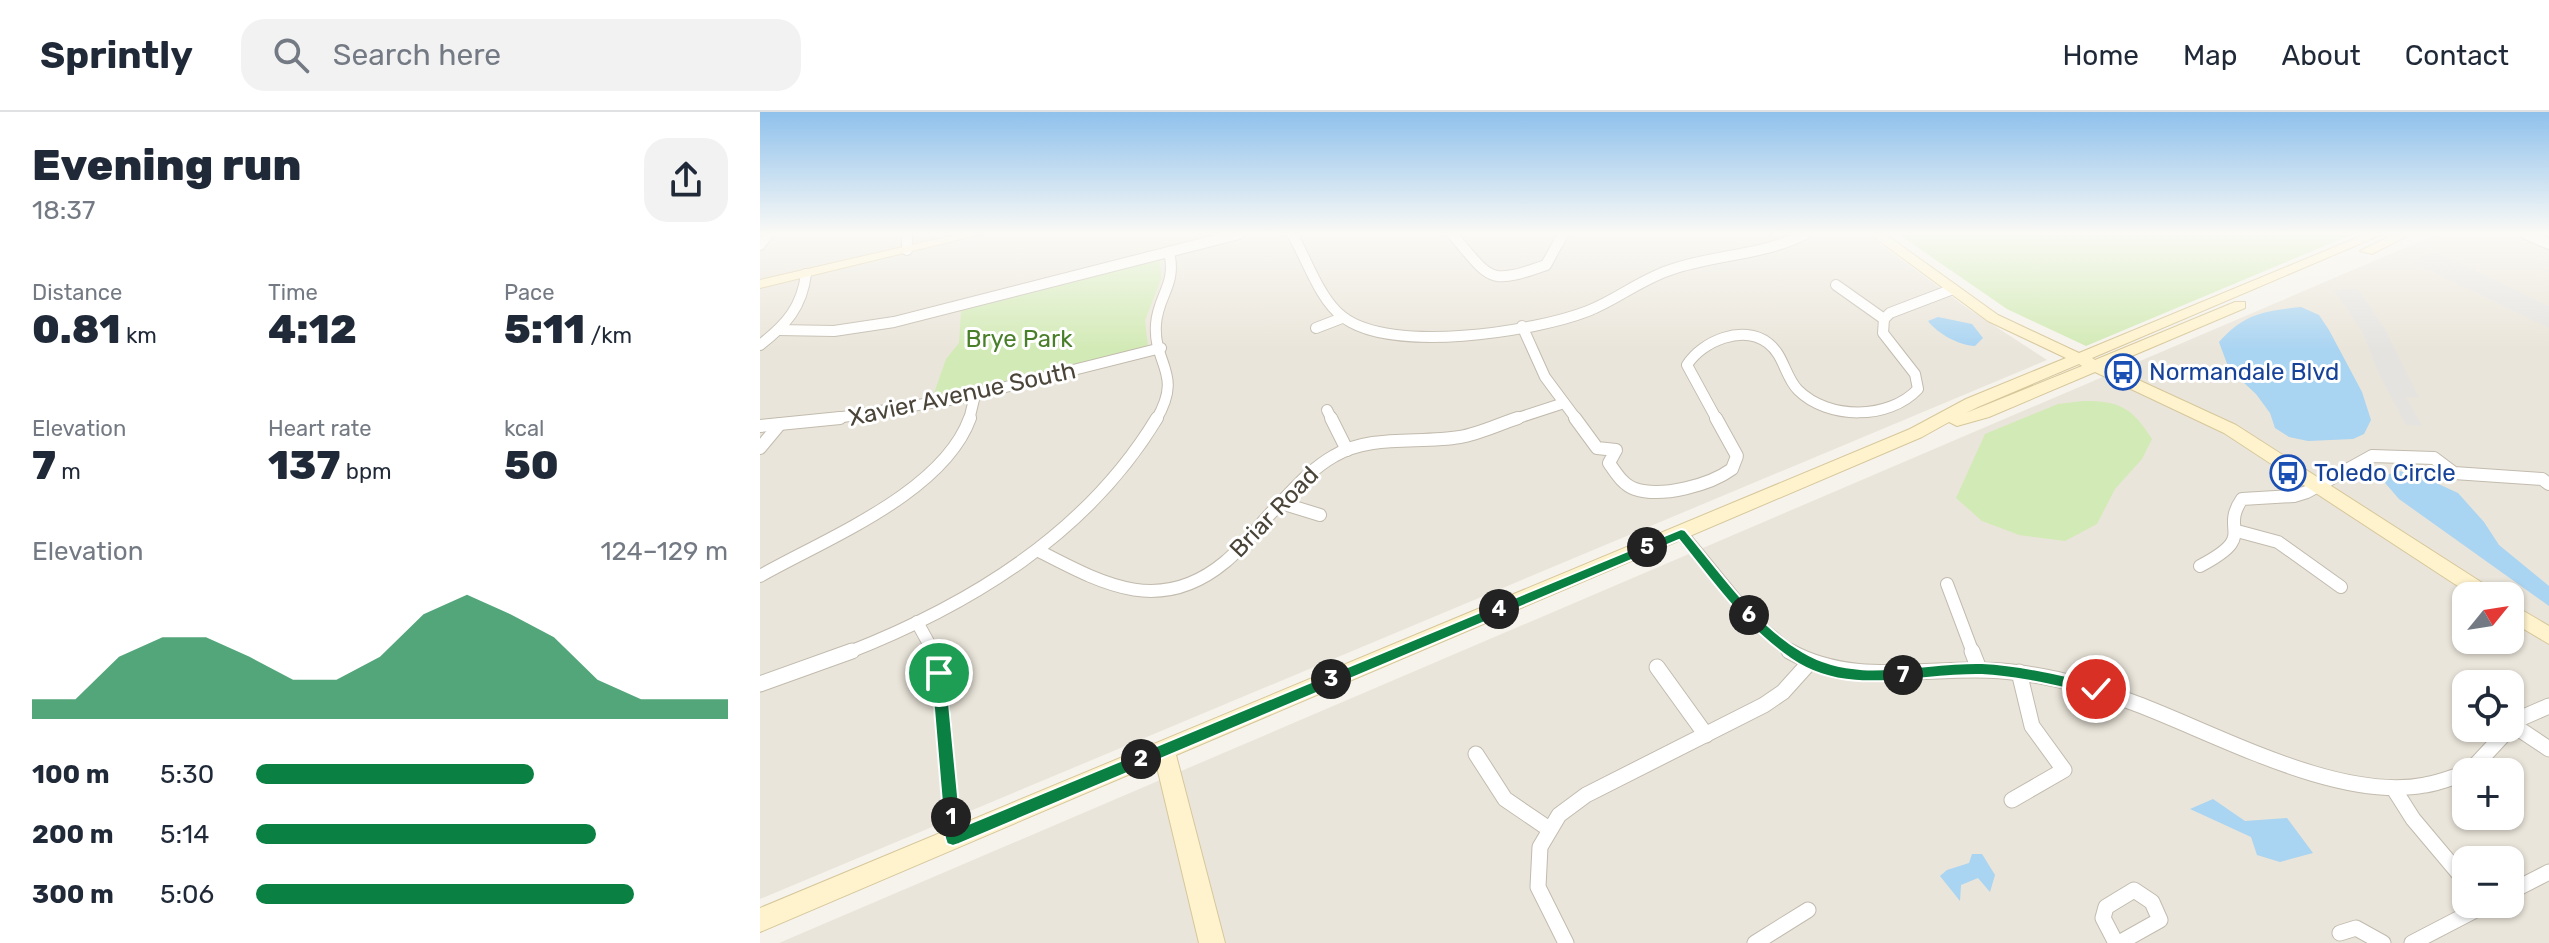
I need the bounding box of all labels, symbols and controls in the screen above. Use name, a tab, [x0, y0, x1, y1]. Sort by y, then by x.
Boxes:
search box	[241, 19, 801, 91]
text: Sprintly	[40, 32, 193, 78]
icon: search	[269, 33, 313, 77]
text: Search here	[333, 37, 501, 73]
text: Home	[2062, 39, 2139, 72]
text: Map	[2183, 39, 2237, 72]
text: About	[2281, 39, 2361, 72]
text: Contact	[2405, 39, 2509, 72]
button: share	[644, 138, 728, 222]
text: Evening run	[32, 139, 301, 191]
text: 18:37	[32, 195, 95, 226]
text: Distance	[32, 279, 122, 306]
text: Time	[268, 279, 318, 306]
text: Pace	[504, 279, 555, 306]
text: 0.81	[32, 306, 121, 353]
text: 4:12	[268, 306, 357, 353]
text: 5:11	[504, 306, 585, 353]
text: km	[121, 322, 157, 349]
text: /km	[585, 322, 632, 349]
park label: Brye Park	[965, 325, 1073, 353]
bus stop icon: Normandale Blvd	[2104, 353, 2142, 391]
street label: Xavier Avenue South	[846, 356, 1078, 432]
place label: Normandale Blvd	[2149, 358, 2339, 386]
text: Elevation	[32, 415, 126, 442]
text: Heart rate	[268, 415, 372, 442]
text: kcal	[504, 415, 544, 442]
text: 7	[32, 442, 56, 489]
text: 137	[268, 442, 340, 489]
text: 50	[504, 442, 559, 489]
bus stop icon: Toledo Circle	[2269, 454, 2307, 492]
text: m	[56, 458, 81, 485]
text: bpm	[340, 458, 392, 485]
place label: Toledo Circle	[2314, 459, 2456, 487]
street label: Briar Road	[1224, 461, 1324, 563]
pin: 5	[1627, 527, 1667, 567]
text: 5	[1640, 533, 1654, 560]
text: Elevation	[32, 536, 143, 567]
text: 124–129 m	[600, 536, 728, 567]
north arrow	[2452, 582, 2524, 654]
map controls	[2452, 582, 2524, 918]
pin: 4	[1479, 589, 1519, 629]
text: 4	[1491, 595, 1507, 622]
pin: 6	[1729, 595, 1769, 635]
text: 6	[1742, 601, 1756, 628]
pin	[905, 639, 973, 707]
icon: arrive	[917, 651, 961, 695]
pin: 7	[1883, 655, 1923, 695]
pin	[2062, 655, 2130, 723]
pin: 3	[1311, 659, 1351, 699]
text: 7	[1897, 661, 1909, 688]
text: 3	[1324, 665, 1338, 692]
icon: check	[2074, 667, 2118, 711]
button: locate	[2452, 670, 2524, 742]
pin: 2	[1121, 739, 1161, 779]
text: 2	[1134, 745, 1148, 772]
button: +	[2452, 758, 2524, 830]
text: 100 m	[32, 759, 110, 790]
text: 5:30	[160, 759, 214, 790]
pin: 1	[931, 797, 971, 837]
text: 1	[946, 803, 956, 830]
text: 200 m	[32, 819, 114, 850]
text: 5:14	[160, 819, 209, 850]
button: −	[2452, 846, 2524, 918]
text: 300 m	[32, 879, 114, 910]
text: 5:06	[160, 879, 214, 910]

